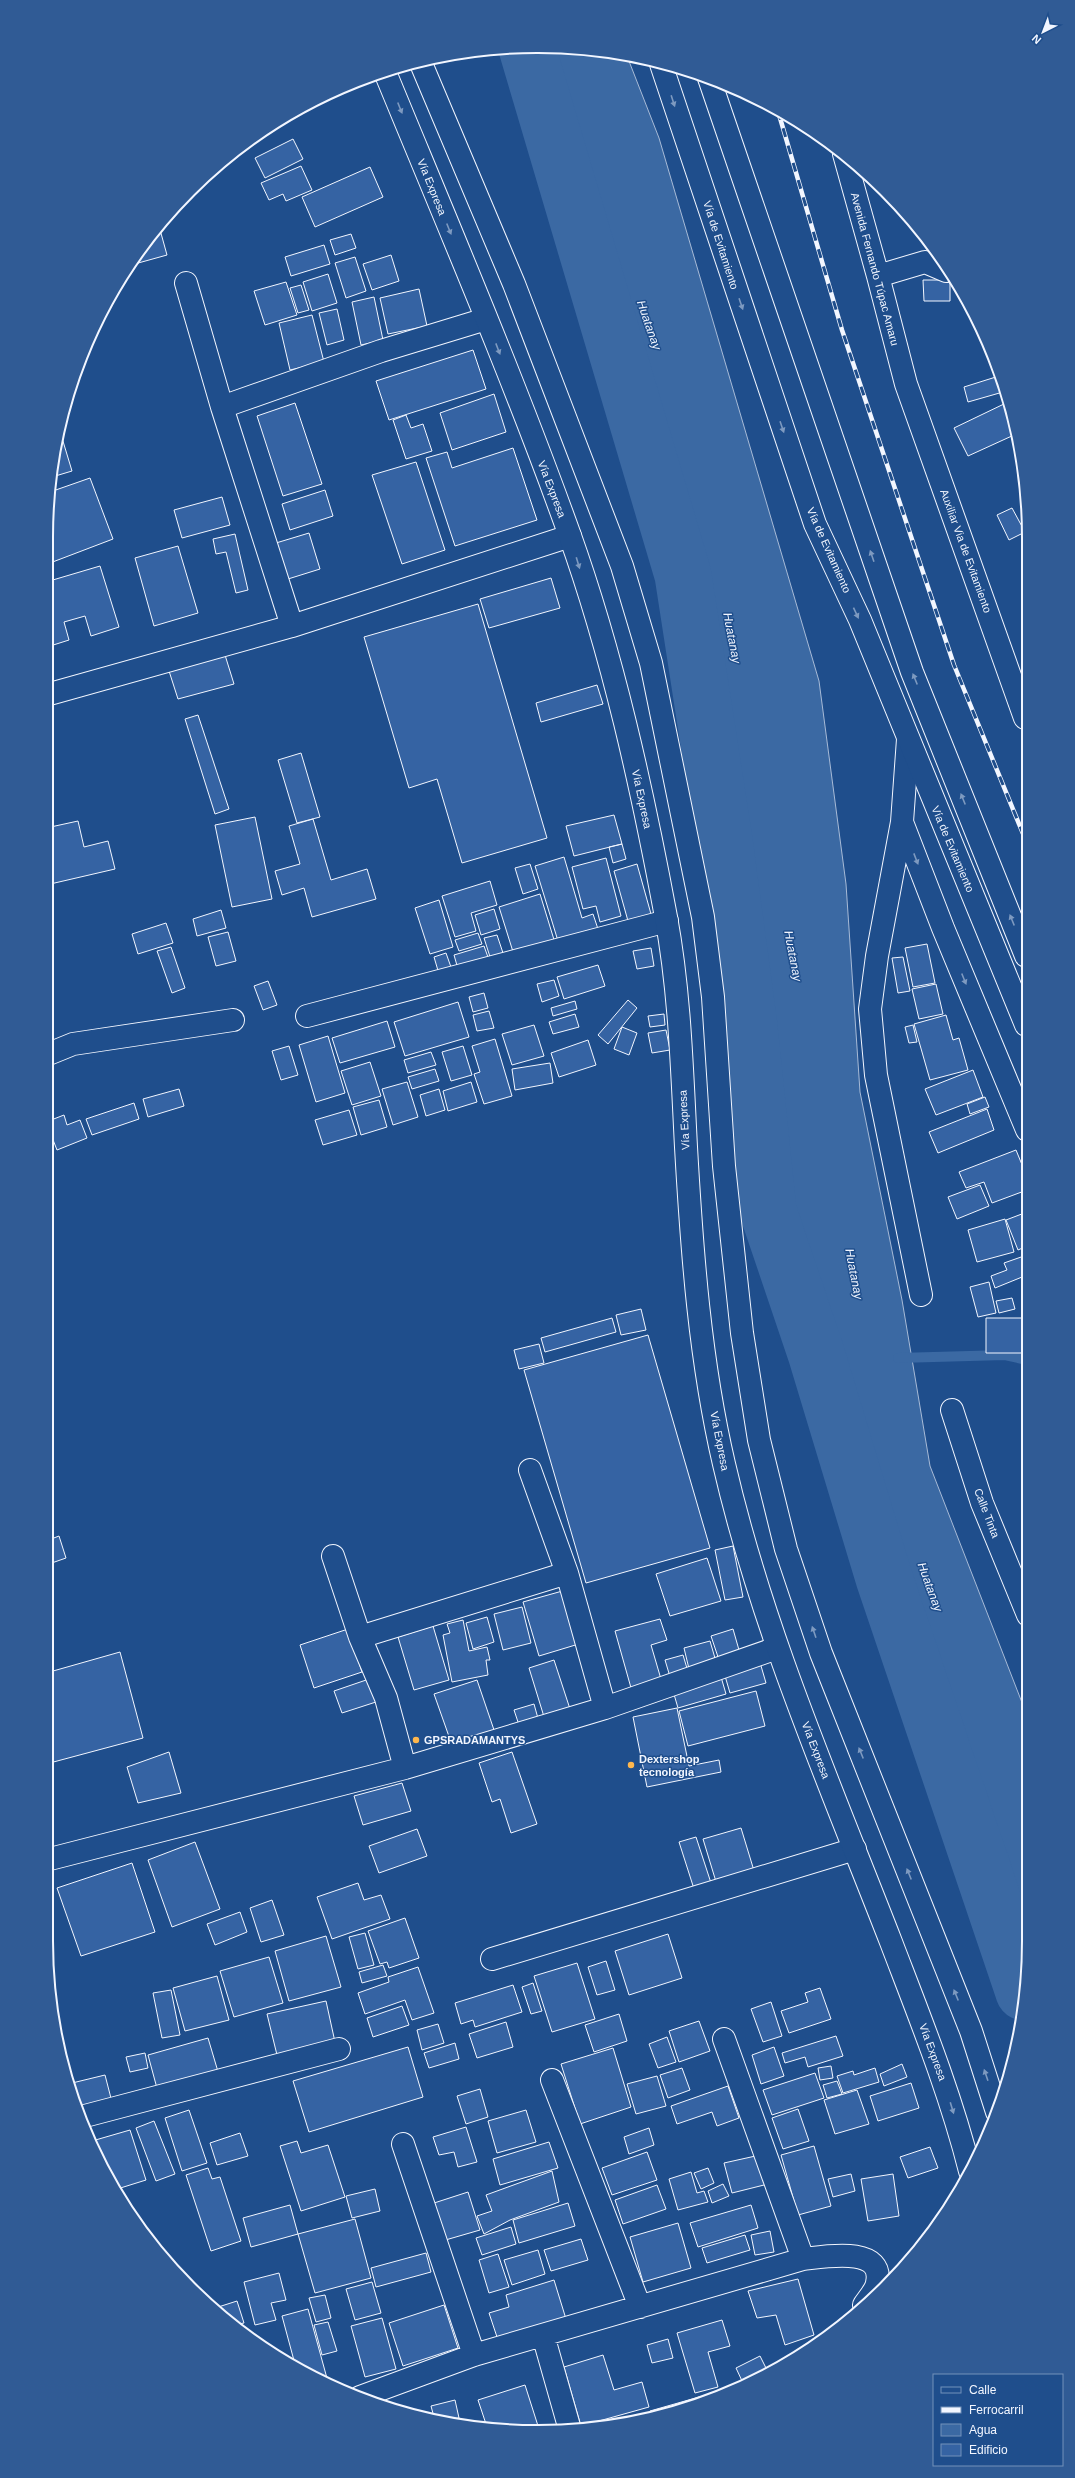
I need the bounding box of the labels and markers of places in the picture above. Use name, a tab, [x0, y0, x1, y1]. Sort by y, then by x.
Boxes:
place label: GPSRADAMANTYS	[424, 1734, 525, 1746]
marker: GPSRADAMANTYS	[411, 1735, 421, 1745]
place label: Dextershop tecnología	[639, 1753, 700, 1778]
marker: Dextershop tecnología	[626, 1760, 636, 1770]

